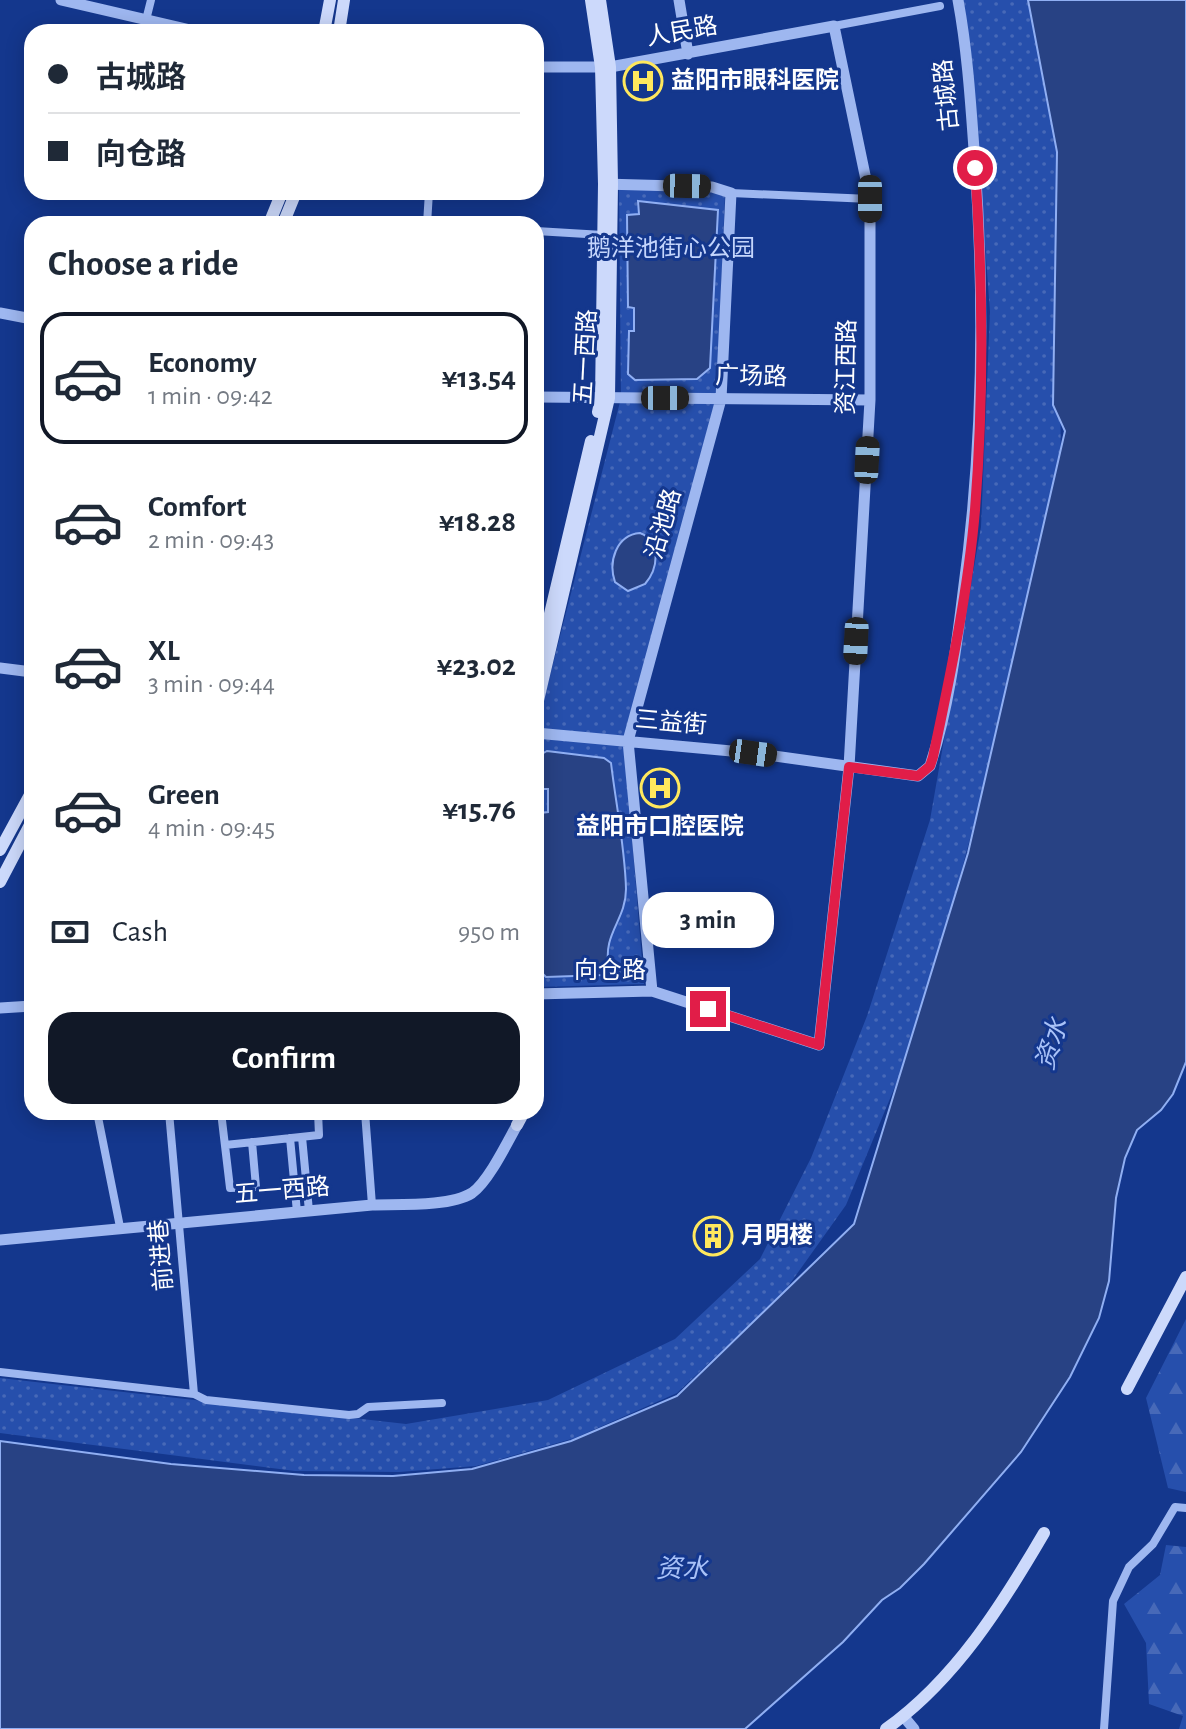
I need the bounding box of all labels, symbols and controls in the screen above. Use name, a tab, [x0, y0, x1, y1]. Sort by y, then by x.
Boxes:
street label: 人民路	[644, 12, 720, 50]
street label: 古城路	[929, 58, 963, 132]
hospital icon: 益阳市眼科医院	[622, 60, 664, 102]
text: 古城路	[96, 63, 186, 93]
place label: 益阳市眼科医院	[671, 67, 839, 93]
text: 向仓路	[96, 140, 186, 170]
route start	[957, 150, 993, 186]
car	[663, 174, 711, 198]
car	[858, 175, 882, 223]
park label: 鹅洋池街心公园	[587, 235, 755, 261]
text: Choose a ride	[48, 246, 238, 282]
street label: 五一西路	[570, 308, 600, 406]
street label: 资江西路	[832, 319, 860, 415]
icon: car	[52, 342, 124, 414]
text: Economy	[148, 348, 257, 378]
street label: 广场路	[715, 362, 787, 390]
text: ¥13.54	[442, 363, 516, 393]
text: 1 min · 09:42	[148, 383, 273, 409]
car	[641, 386, 689, 410]
car	[854, 435, 880, 485]
icon: car	[52, 486, 124, 558]
street label: 沿池路	[641, 486, 685, 562]
text: Comfort	[148, 492, 247, 522]
text: ¥18.28	[439, 507, 516, 537]
text: 2 min · 09:43	[148, 527, 274, 553]
car	[843, 616, 869, 666]
icon: car	[52, 630, 124, 702]
text: XL	[148, 636, 180, 666]
text: ¥23.02	[437, 651, 516, 681]
text: 3 min · 09:44	[148, 671, 275, 697]
street label: 三益街	[634, 706, 708, 738]
car	[728, 738, 778, 768]
hospital icon: 益阳市口腔医院	[639, 767, 681, 809]
icon: car	[52, 774, 124, 846]
text: Green	[148, 780, 220, 810]
text: ¥15.76	[442, 795, 516, 825]
place label: 益阳市口腔医院	[576, 813, 744, 839]
text: 4 min · 09:45	[148, 815, 275, 841]
callout: 3 min	[642, 893, 774, 949]
text: 3 min	[680, 907, 736, 933]
icon: cash	[48, 910, 92, 954]
text: Cash	[112, 917, 168, 947]
text: 950 m	[458, 919, 520, 945]
street label: 向仓路	[574, 957, 646, 983]
route end	[690, 991, 726, 1027]
button: Confirm	[48, 1012, 520, 1104]
water label: 资水	[1031, 1014, 1072, 1073]
street label: 五一西路	[233, 1173, 331, 1207]
building icon: 月明楼	[692, 1215, 734, 1257]
street label: 前进巷	[145, 1218, 177, 1292]
place label: 月明楼	[741, 1222, 813, 1248]
water label: 资水	[656, 1555, 709, 1582]

